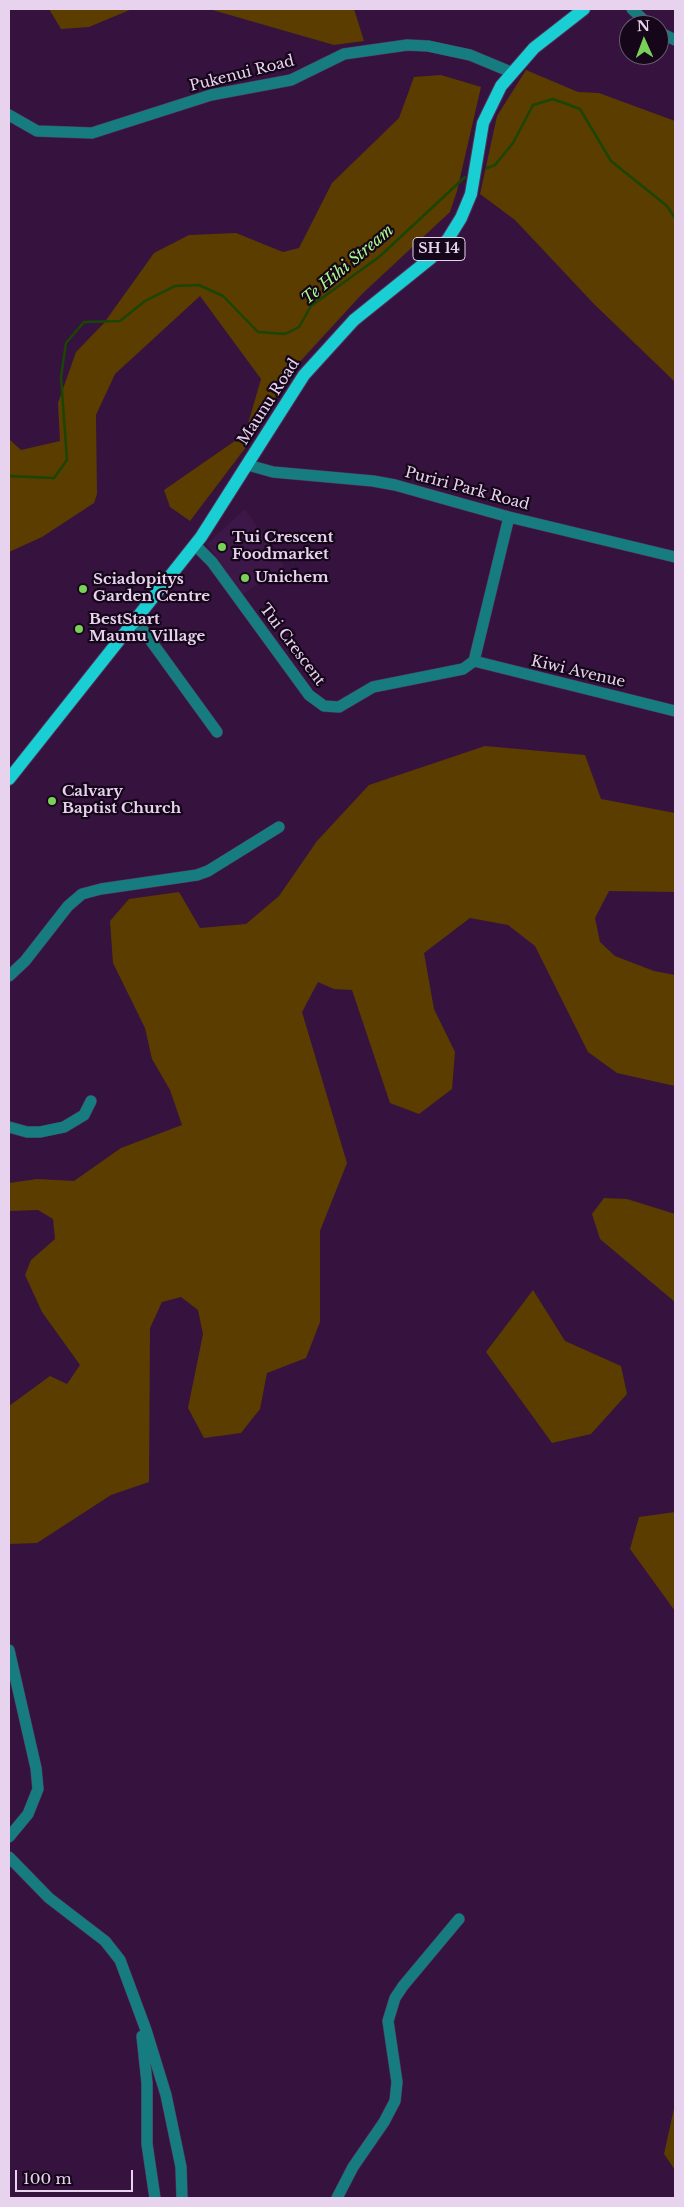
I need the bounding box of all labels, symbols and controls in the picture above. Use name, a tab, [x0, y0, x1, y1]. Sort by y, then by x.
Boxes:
north arrow	[619, 15, 669, 65]
text: N	[637, 17, 650, 35]
street label: Pukenui Road	[188, 52, 296, 96]
water label: Te Hihi Stream	[298, 221, 398, 309]
road number: SH 14	[413, 238, 465, 260]
street label: Maunu Road	[234, 355, 304, 449]
street label: Puriri Park Road	[403, 464, 531, 514]
place label: Tui Crescent Foodmarket	[232, 529, 333, 564]
marker: Tui Crescent Foodmarket	[216, 541, 228, 553]
place label: Unichem	[255, 569, 329, 587]
place label: Sciadopitys Garden Centre	[93, 571, 210, 606]
marker: Unichem	[239, 572, 251, 584]
marker: Sciadopitys Garden Centre	[77, 583, 89, 595]
street label: Tui Crescent	[255, 601, 329, 689]
place label: BestStart Maunu Village	[89, 611, 205, 646]
marker: BestStart Maunu Village	[73, 623, 85, 635]
street label: Kiwi Avenue	[529, 652, 627, 692]
place label: Calvary Baptist Church	[62, 783, 181, 818]
marker: Calvary Baptist Church	[46, 795, 58, 807]
scale bar	[18, 2160, 135, 2192]
text: 100 m	[23, 2169, 72, 2188]

